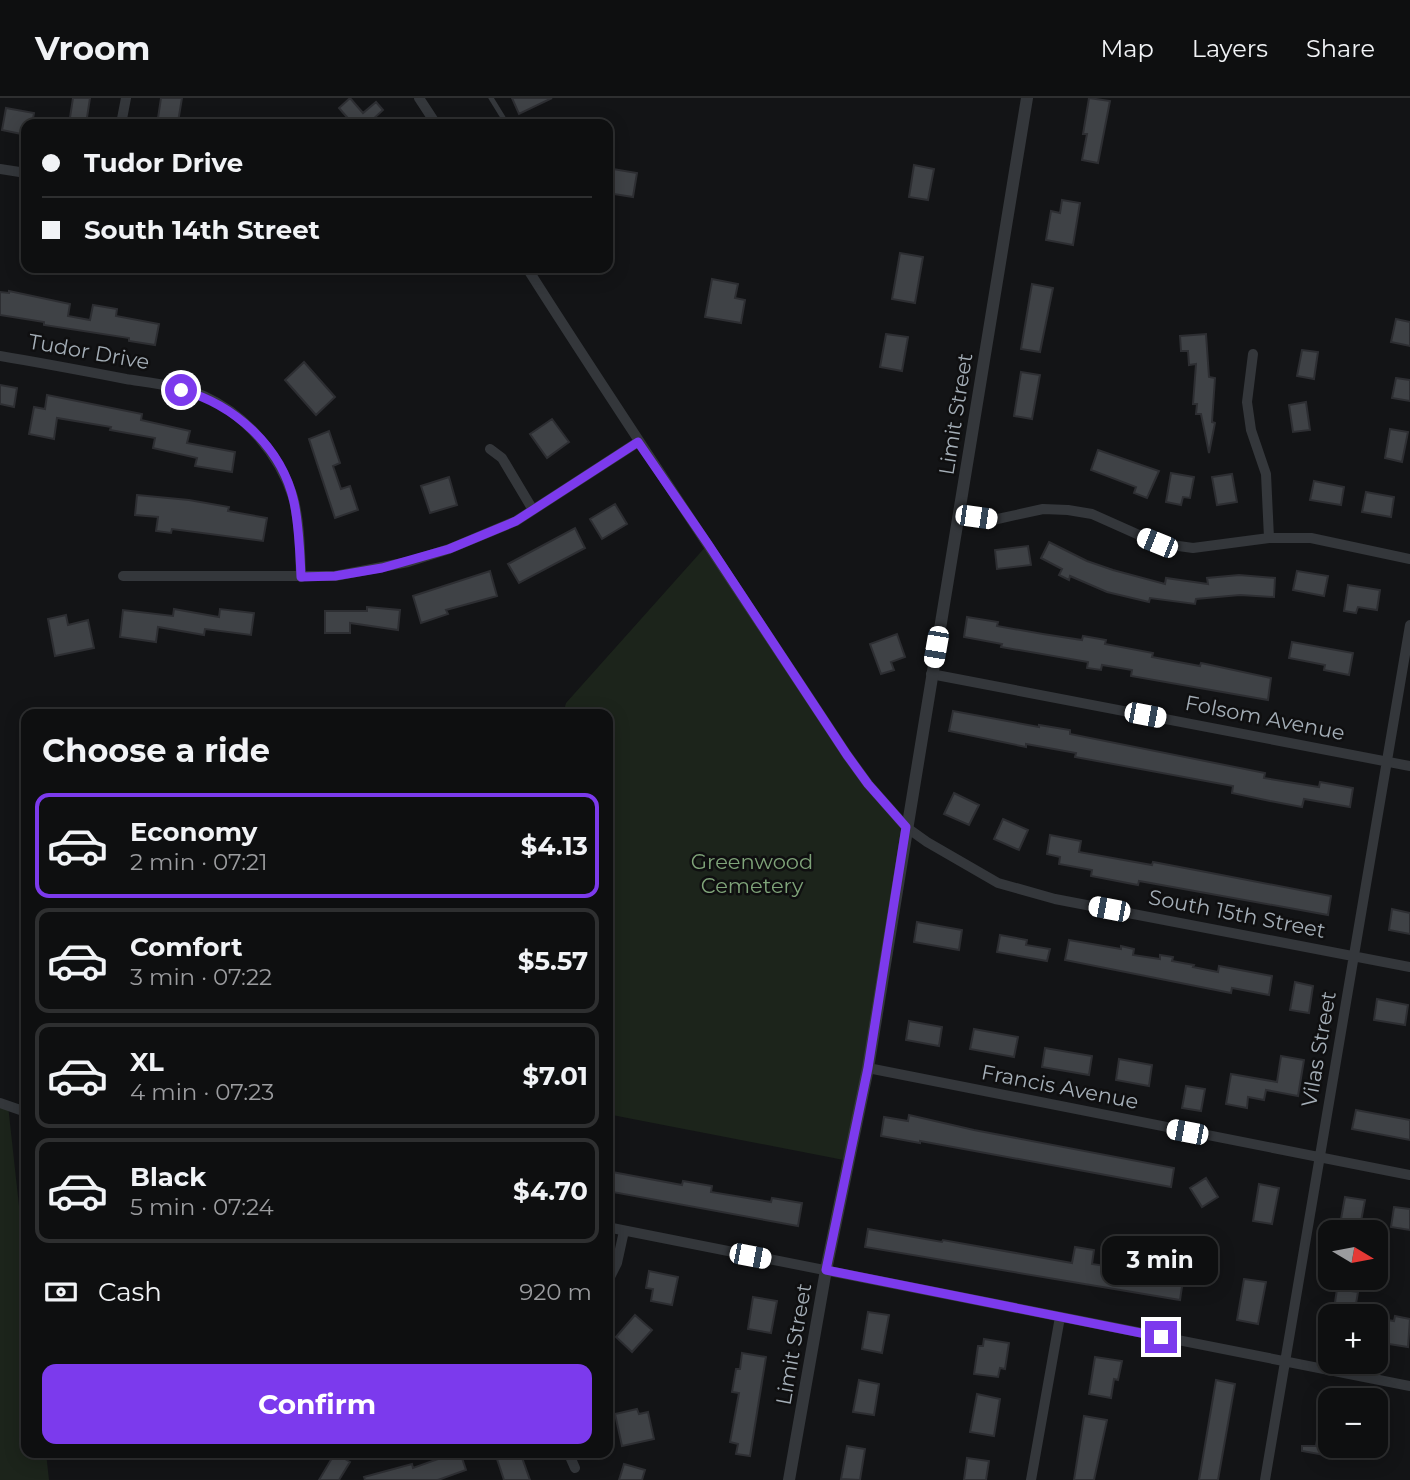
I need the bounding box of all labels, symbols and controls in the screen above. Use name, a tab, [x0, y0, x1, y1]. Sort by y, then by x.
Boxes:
text: Vroom	[35, 28, 150, 68]
text: Map	[1100, 34, 1154, 63]
text: Layers	[1192, 34, 1268, 63]
text: Share	[1306, 34, 1375, 63]
text: Tudor Drive	[84, 147, 243, 179]
text: South 14th Street	[84, 214, 320, 246]
street label: Tudor Drive	[27, 329, 151, 374]
street label: Limit Street	[934, 351, 977, 477]
route start	[165, 374, 197, 406]
car	[954, 504, 999, 530]
car	[1134, 525, 1181, 561]
car	[923, 624, 950, 670]
street label: Folsom Avenue	[1183, 690, 1347, 745]
car	[1123, 701, 1168, 729]
text: Choose a ride	[42, 731, 270, 770]
icon: car	[46, 814, 109, 877]
text: Economy	[130, 816, 257, 848]
text: $4.13	[521, 830, 588, 862]
text: 2 min · 07:21	[130, 848, 267, 876]
park label: Greenwood Cemetery	[691, 849, 813, 898]
street label: South 15th Street	[1147, 884, 1328, 943]
car	[1087, 895, 1132, 923]
icon: car	[46, 929, 109, 992]
text: Comfort	[130, 931, 242, 963]
text: $5.57	[518, 945, 588, 977]
text: 3 min · 07:22	[130, 963, 272, 991]
street label: Vilas Street	[1296, 989, 1341, 1109]
icon: car	[46, 1044, 109, 1107]
text: XL	[130, 1046, 164, 1078]
street label: Francis Avenue	[979, 1059, 1141, 1114]
text: $7.01	[523, 1060, 588, 1092]
text: 4 min · 07:23	[130, 1078, 274, 1106]
car	[1165, 1118, 1210, 1146]
icon: car	[46, 1159, 109, 1222]
text: Black	[130, 1161, 206, 1193]
text: $4.70	[513, 1175, 588, 1207]
text: 5 min · 07:24	[130, 1193, 274, 1221]
north arrow	[1318, 1220, 1388, 1290]
map controls	[1318, 1220, 1388, 1458]
callout: 3 min	[1103, 1236, 1219, 1284]
car	[728, 1242, 773, 1270]
text: 3 min	[1126, 1246, 1194, 1274]
icon: cash	[42, 1273, 80, 1311]
text: Cash	[98, 1276, 162, 1308]
text: 920 m	[519, 1278, 592, 1306]
street label: Limit Street	[770, 1281, 817, 1407]
button: +	[1318, 1304, 1388, 1374]
route end	[1145, 1321, 1177, 1353]
button: Confirm	[42, 1364, 592, 1444]
button: −	[1318, 1388, 1388, 1458]

